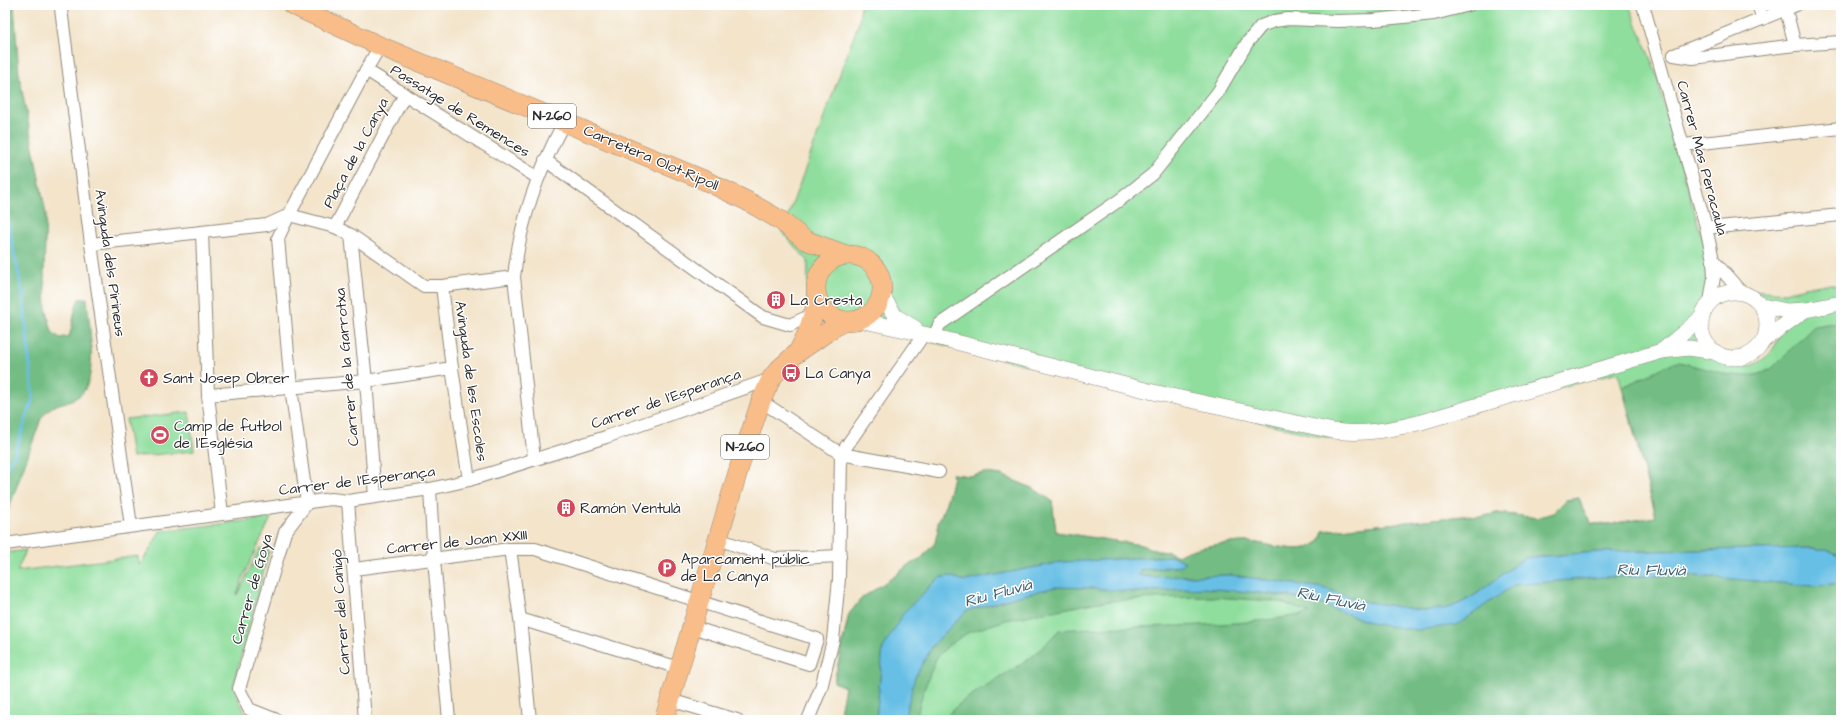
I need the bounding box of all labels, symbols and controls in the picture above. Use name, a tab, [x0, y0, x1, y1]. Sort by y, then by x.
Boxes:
street label: Passatge de Remences	[386, 59, 534, 164]
street label: Carrer Mas Peracaula	[1671, 78, 1733, 238]
street label: Plaça de la Canya	[318, 94, 395, 212]
road number: N-260	[528, 104, 576, 128]
street label: Carretera Olot-Ripoll	[580, 120, 722, 196]
street label: Avinguda dels Pirineus	[88, 188, 131, 339]
street label: Carrer de la Garrotxa	[330, 287, 364, 447]
building icon: La Cresta	[765, 289, 787, 311]
place label: La Cresta	[790, 290, 863, 311]
street label: Avinguda de les Escoles	[448, 299, 493, 463]
bus stop icon: La Canya	[780, 362, 802, 384]
street label: Carrer de l'Esperança	[588, 363, 744, 435]
place label: La Canya	[805, 363, 871, 385]
church icon: Sant Josep Obrer	[138, 367, 160, 389]
place label: Sant Josep Obrer	[163, 368, 289, 389]
place label: Camp de futbol de l'Església	[174, 416, 282, 455]
sports icon: Camp de futbol de l'Església	[149, 424, 171, 446]
road number: N-260	[721, 435, 769, 459]
street label: Carrer de l'Esperança	[278, 461, 437, 501]
building icon: Ramón Ventulà	[555, 497, 577, 519]
place label: Ramón Ventulà	[580, 498, 681, 519]
street label: Carrer de Joan XXIII	[386, 524, 528, 560]
street label: Carrer de Goya	[226, 531, 279, 647]
street label: Carrer del Canigó	[326, 548, 357, 675]
place label: Aparcament públic de La Canya	[681, 549, 810, 588]
parking icon: Aparcament públic de La Canya	[656, 557, 678, 579]
water label: Riu Fluvià	[1616, 558, 1687, 582]
water label: Riu Fluvià	[962, 573, 1035, 613]
water label: Riu Fluvià	[1295, 581, 1368, 617]

